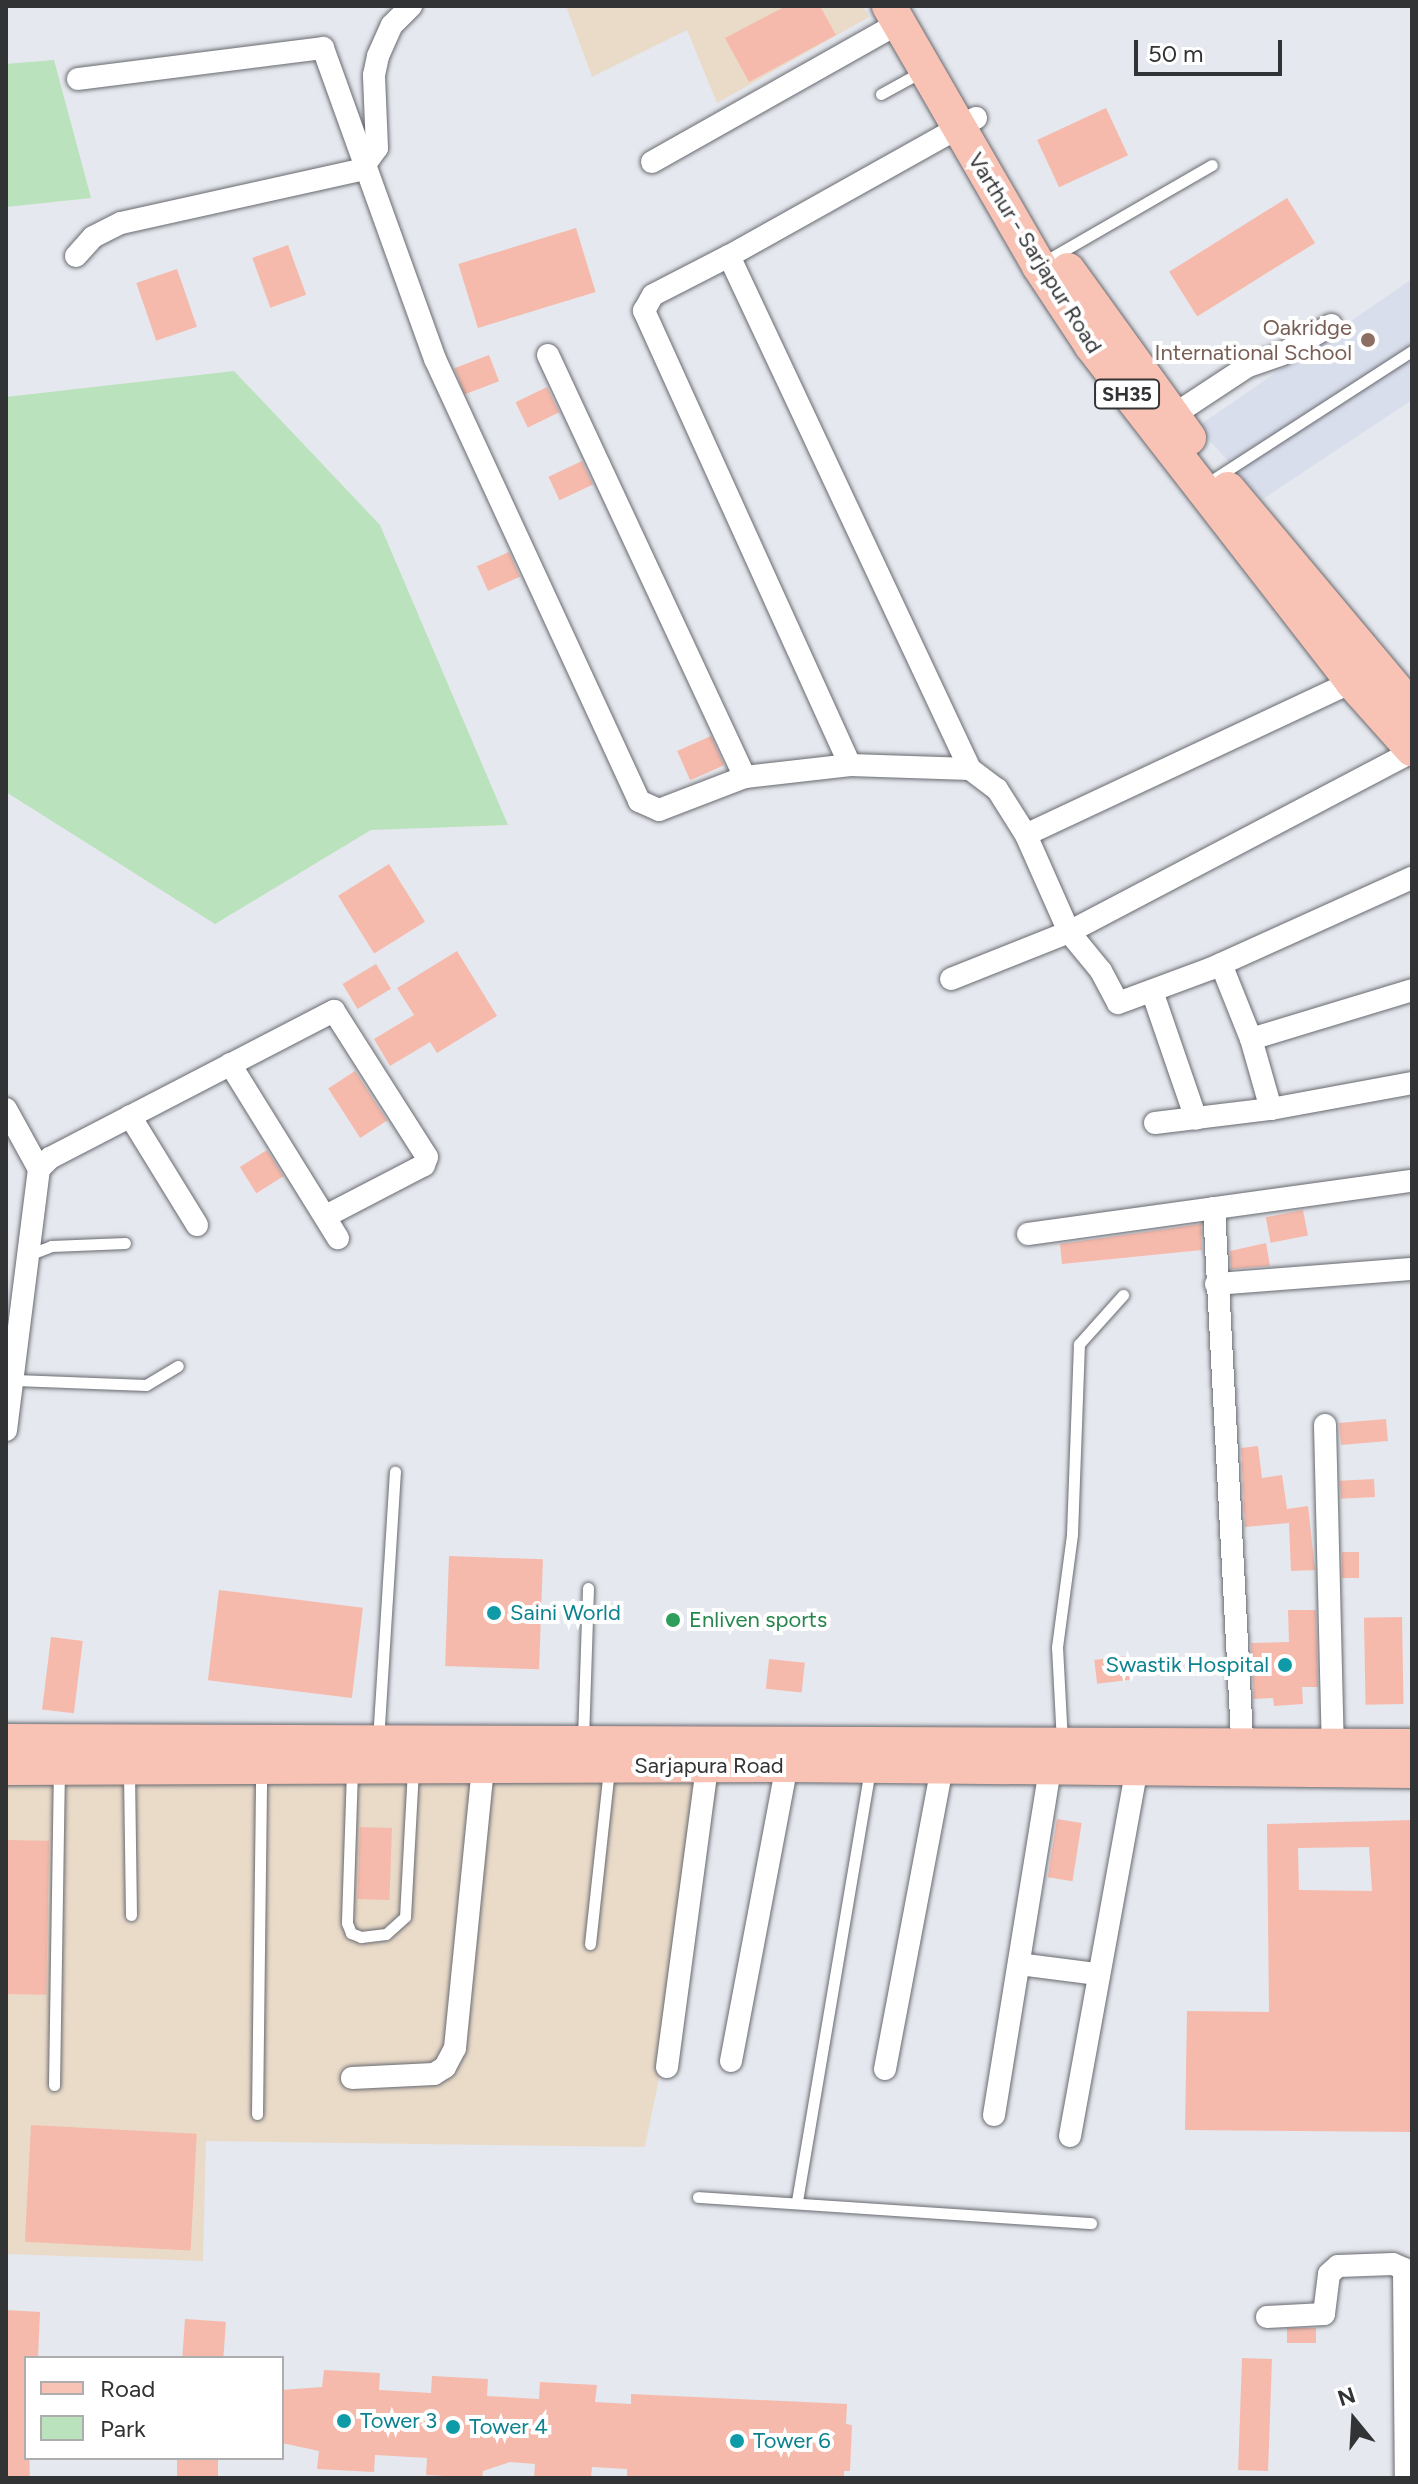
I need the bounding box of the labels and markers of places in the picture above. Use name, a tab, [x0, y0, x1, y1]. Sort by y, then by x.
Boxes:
place label: Oakridge International School	[1155, 314, 1352, 366]
marker: Oakridge International School	[1359, 331, 1377, 349]
place label: Saini World	[510, 1600, 621, 1626]
marker: Saini World	[485, 1604, 503, 1622]
place label: Enliven sports	[689, 1607, 827, 1633]
marker: Enliven sports	[664, 1611, 682, 1629]
place label: Swastik Hospital	[1106, 1652, 1269, 1678]
marker: Swastik Hospital	[1276, 1656, 1294, 1674]
place label: Tower 3	[360, 2408, 437, 2434]
marker: Tower 3	[335, 2412, 353, 2430]
place label: Tower 4	[469, 2414, 548, 2440]
marker: Tower 4	[444, 2418, 462, 2436]
place label: Tower 6	[753, 2428, 831, 2454]
marker: Tower 6	[728, 2432, 746, 2450]

